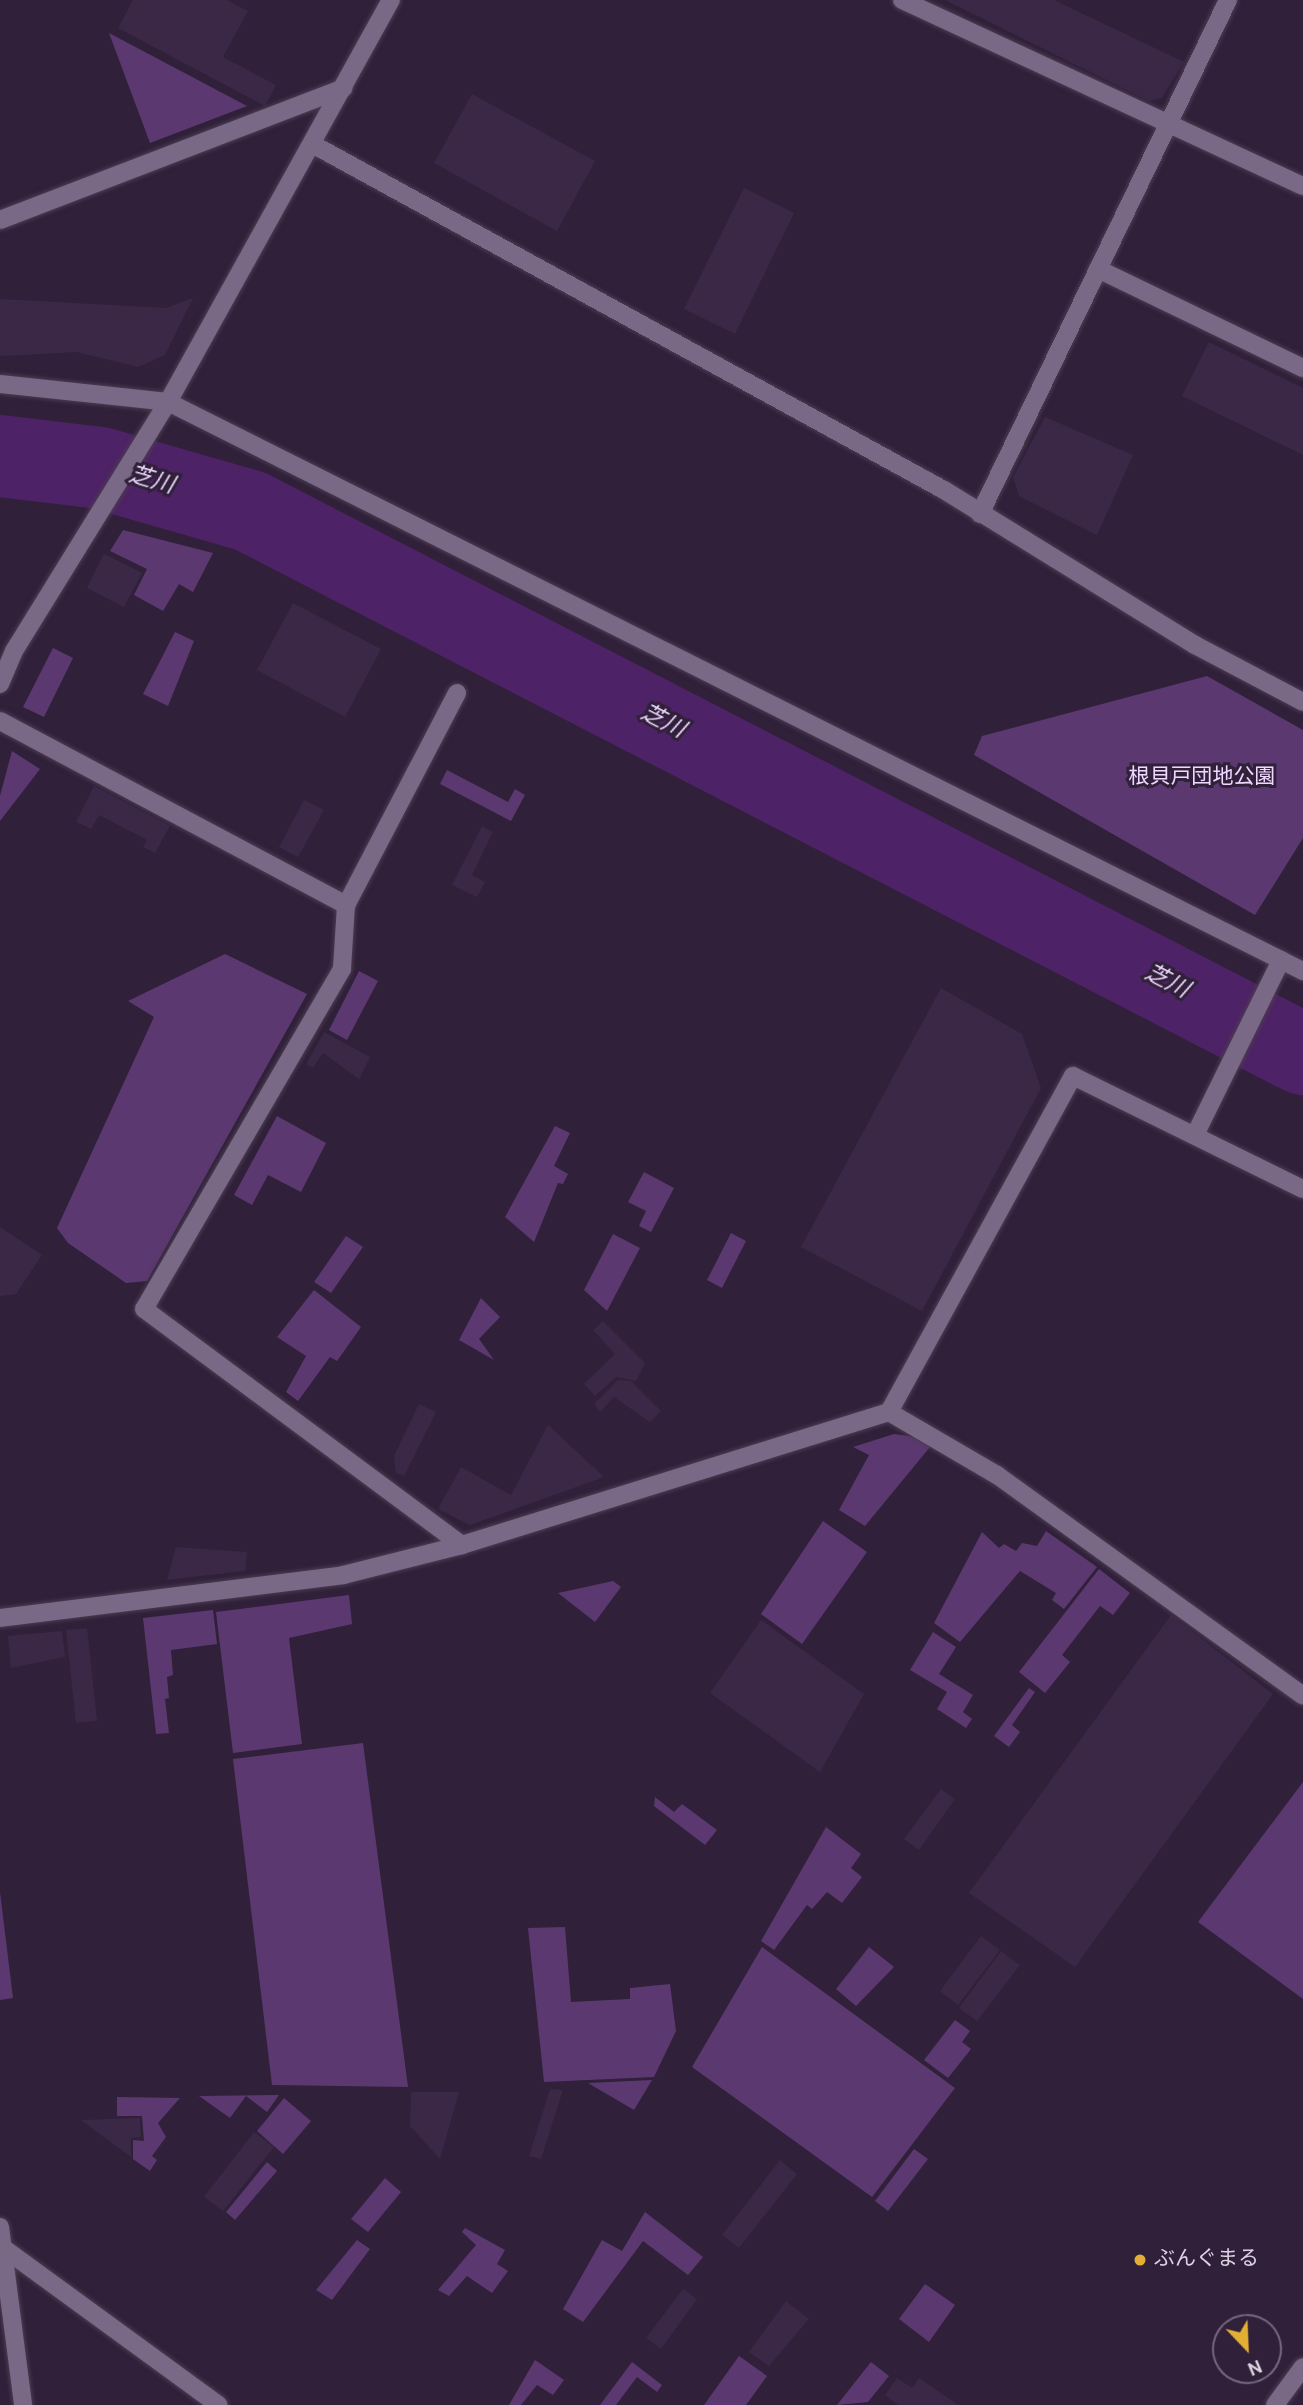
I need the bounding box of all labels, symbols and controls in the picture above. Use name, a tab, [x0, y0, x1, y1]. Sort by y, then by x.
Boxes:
water label: 芝川	[125, 462, 177, 502]
water label: 芝川	[635, 700, 689, 746]
park label: 根貝戸団地公園	[1129, 765, 1275, 791]
water label: 芝川	[1139, 960, 1193, 1006]
place label: ぶんぐまる	[1154, 2247, 1259, 2273]
marker: ぶんぐまる	[1132, 2252, 1148, 2268]
north arrow	[1212, 2314, 1282, 2384]
text: N	[1243, 2353, 1265, 2380]

